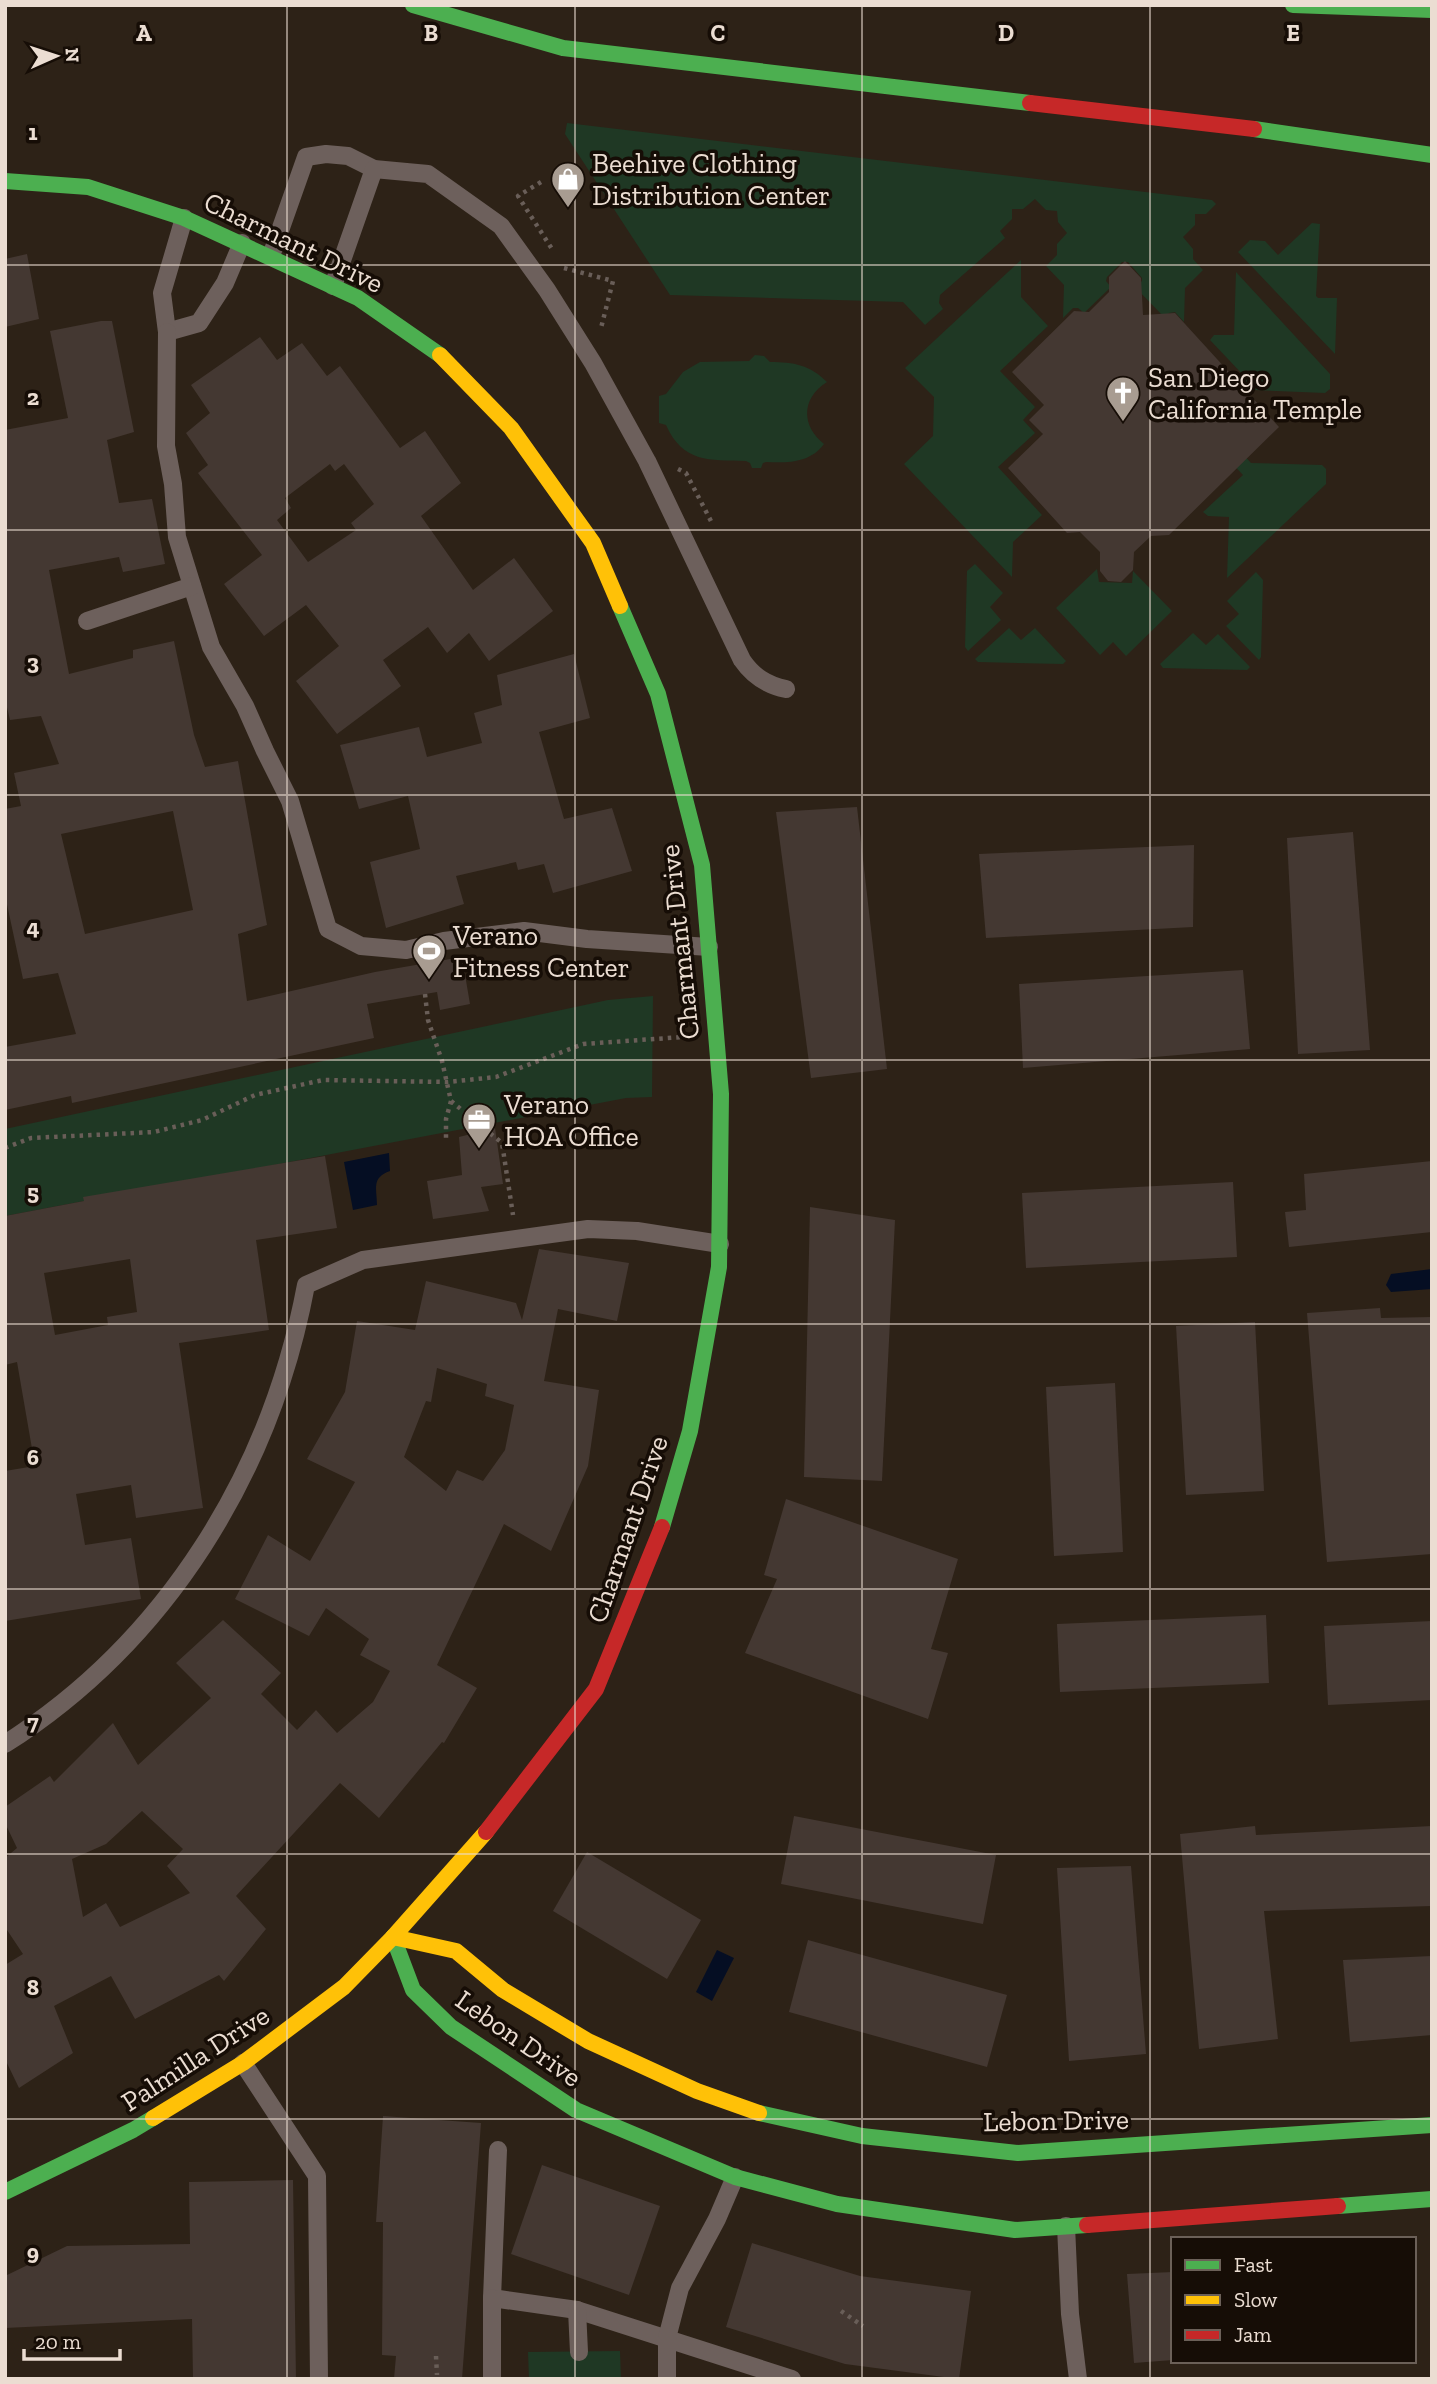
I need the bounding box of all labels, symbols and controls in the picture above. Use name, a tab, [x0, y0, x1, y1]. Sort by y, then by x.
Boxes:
text: A	[136, 19, 152, 47]
text: B	[424, 19, 438, 47]
text: C	[711, 19, 725, 47]
text: D	[998, 19, 1014, 47]
text: E	[1286, 19, 1300, 47]
north arrow	[21, 21, 91, 91]
text: N	[61, 47, 84, 63]
text: 1	[28, 118, 38, 146]
place label: Beehive Clothing Distribution Center	[592, 147, 830, 212]
shop icon: Beehive Clothing Distribution Center	[549, 160, 587, 209]
street label: Charmant Drive	[199, 185, 389, 300]
place label: San Diego California Temple	[1148, 361, 1362, 426]
church icon: San Diego California Temple	[1104, 374, 1142, 423]
text: 2	[27, 383, 39, 411]
text: 3	[27, 648, 39, 676]
street label: Charmant Drive	[653, 843, 706, 1041]
text: 4	[26, 913, 40, 941]
place label: Verano Fitness Center	[452, 919, 630, 984]
sports icon: Verano Fitness Center	[410, 932, 448, 981]
place label: Verano HOA Office	[503, 1088, 639, 1153]
office icon: Verano HOA Office	[460, 1101, 498, 1150]
text: 5	[27, 1178, 39, 1206]
street label: Charmant Drive	[580, 1431, 675, 1627]
text: 6	[27, 1443, 39, 1471]
text: 7	[27, 1708, 39, 1736]
text: 8	[27, 1973, 39, 2001]
street label: Lebon Drive	[449, 1983, 588, 2094]
street label: Palmilla Drive	[115, 1998, 275, 2118]
street label: Lebon Drive	[983, 2103, 1129, 2138]
legend	[1171, 2237, 1416, 2363]
text: 9	[27, 2238, 39, 2266]
text: Fast	[1234, 2252, 1273, 2277]
text: Slow	[1234, 2287, 1277, 2312]
scale bar	[24, 2318, 121, 2362]
text: Jam	[1234, 2322, 1271, 2347]
text: 20 m	[35, 2329, 81, 2354]

